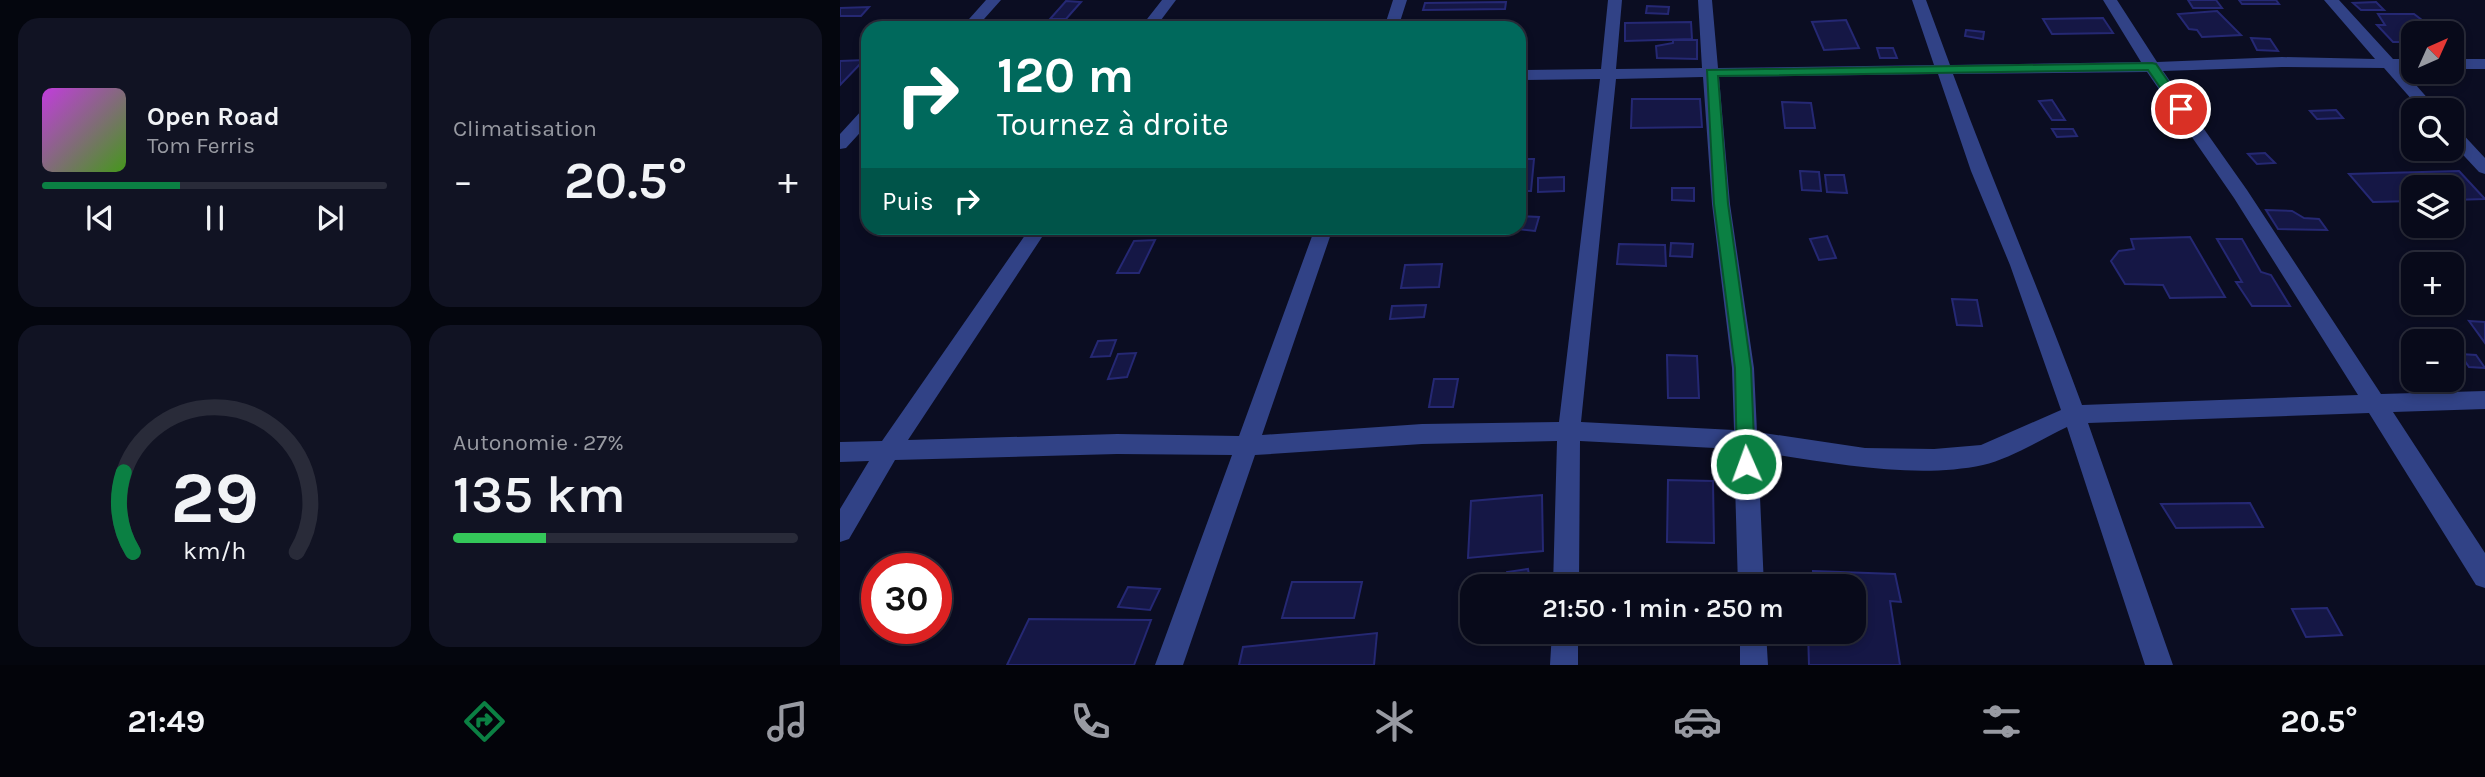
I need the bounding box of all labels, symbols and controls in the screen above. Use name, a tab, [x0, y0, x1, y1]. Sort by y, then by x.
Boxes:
north arrow	[2401, 21, 2464, 84]
map controls	[2401, 21, 2464, 392]
text: 120 m	[997, 47, 1134, 104]
icon: right	[882, 49, 973, 140]
pin	[2151, 79, 2211, 139]
icon: arrive	[2162, 90, 2200, 128]
button: search	[2401, 98, 2464, 161]
text: Open Road	[147, 101, 280, 132]
text: Tournez à droite	[997, 106, 1229, 143]
text: Climatisation	[453, 115, 597, 142]
text: Tom Ferris	[147, 132, 255, 159]
text: 20.5°	[564, 150, 687, 211]
text: −	[453, 159, 473, 204]
text: +	[778, 159, 798, 204]
button: layers	[2401, 175, 2464, 238]
icon: right	[948, 182, 986, 220]
text: Puis	[882, 186, 934, 217]
icon: previous	[81, 199, 119, 237]
icon: pause	[196, 199, 234, 237]
icon: next	[311, 199, 349, 237]
button: +	[2401, 252, 2464, 315]
button: −	[2401, 329, 2464, 392]
position arrow	[1709, 427, 1783, 501]
text: Autonomie · 27%	[453, 429, 624, 456]
text: 29	[170, 455, 259, 540]
text: 135 km	[453, 464, 626, 525]
text: km/h	[183, 536, 246, 565]
speed limit sign: 30	[861, 553, 952, 644]
text: 21:50 · 1 min · 250 m	[1542, 593, 1784, 624]
icon: directions	[460, 697, 509, 746]
icon: music	[763, 697, 812, 746]
icon: phone	[1066, 697, 1115, 746]
icon: climate	[1370, 697, 1419, 746]
icon: car	[1673, 697, 1722, 746]
icon: filters	[1977, 697, 2026, 746]
text: 21:49	[127, 703, 205, 740]
text: 20.5°	[2280, 703, 2358, 740]

